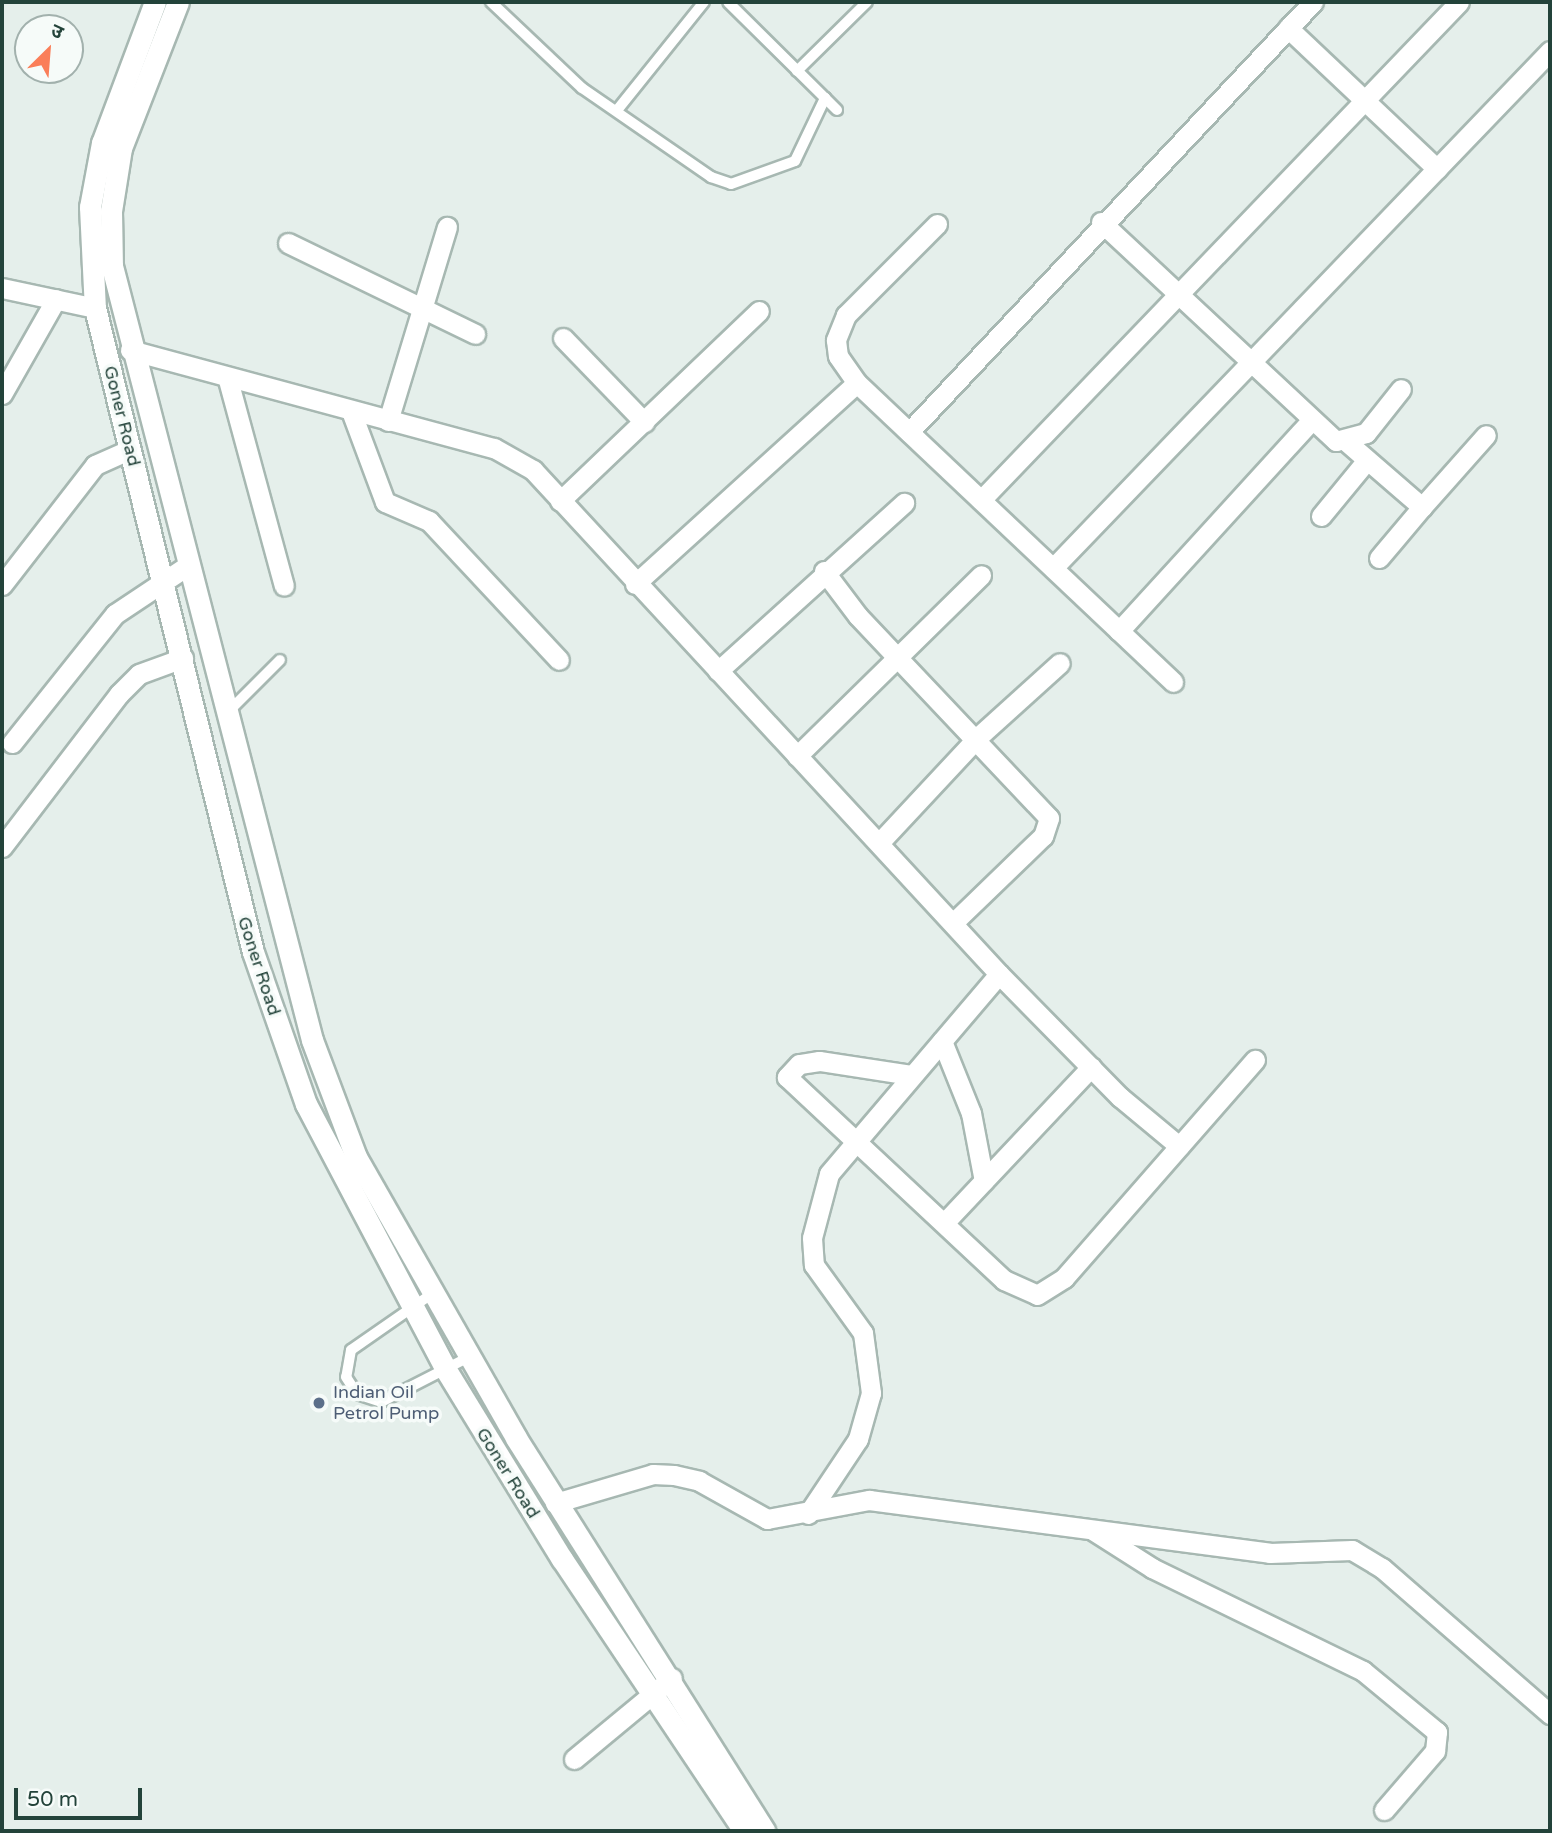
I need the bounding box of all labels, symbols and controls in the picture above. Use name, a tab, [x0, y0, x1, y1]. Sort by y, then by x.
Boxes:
north arrow	[14, 14, 84, 84]
text: उ	[47, 19, 67, 44]
street label: Goner Road	[99, 364, 145, 468]
street label: Goner Road	[233, 914, 285, 1018]
place label: Indian Oil Petrol Pump	[333, 1382, 439, 1424]
marker: Indian Oil Petrol Pump	[311, 1395, 327, 1411]
street label: Goner Road	[472, 1424, 544, 1522]
scale bar	[18, 1773, 145, 1817]
text: 50 m	[27, 1787, 78, 1812]

